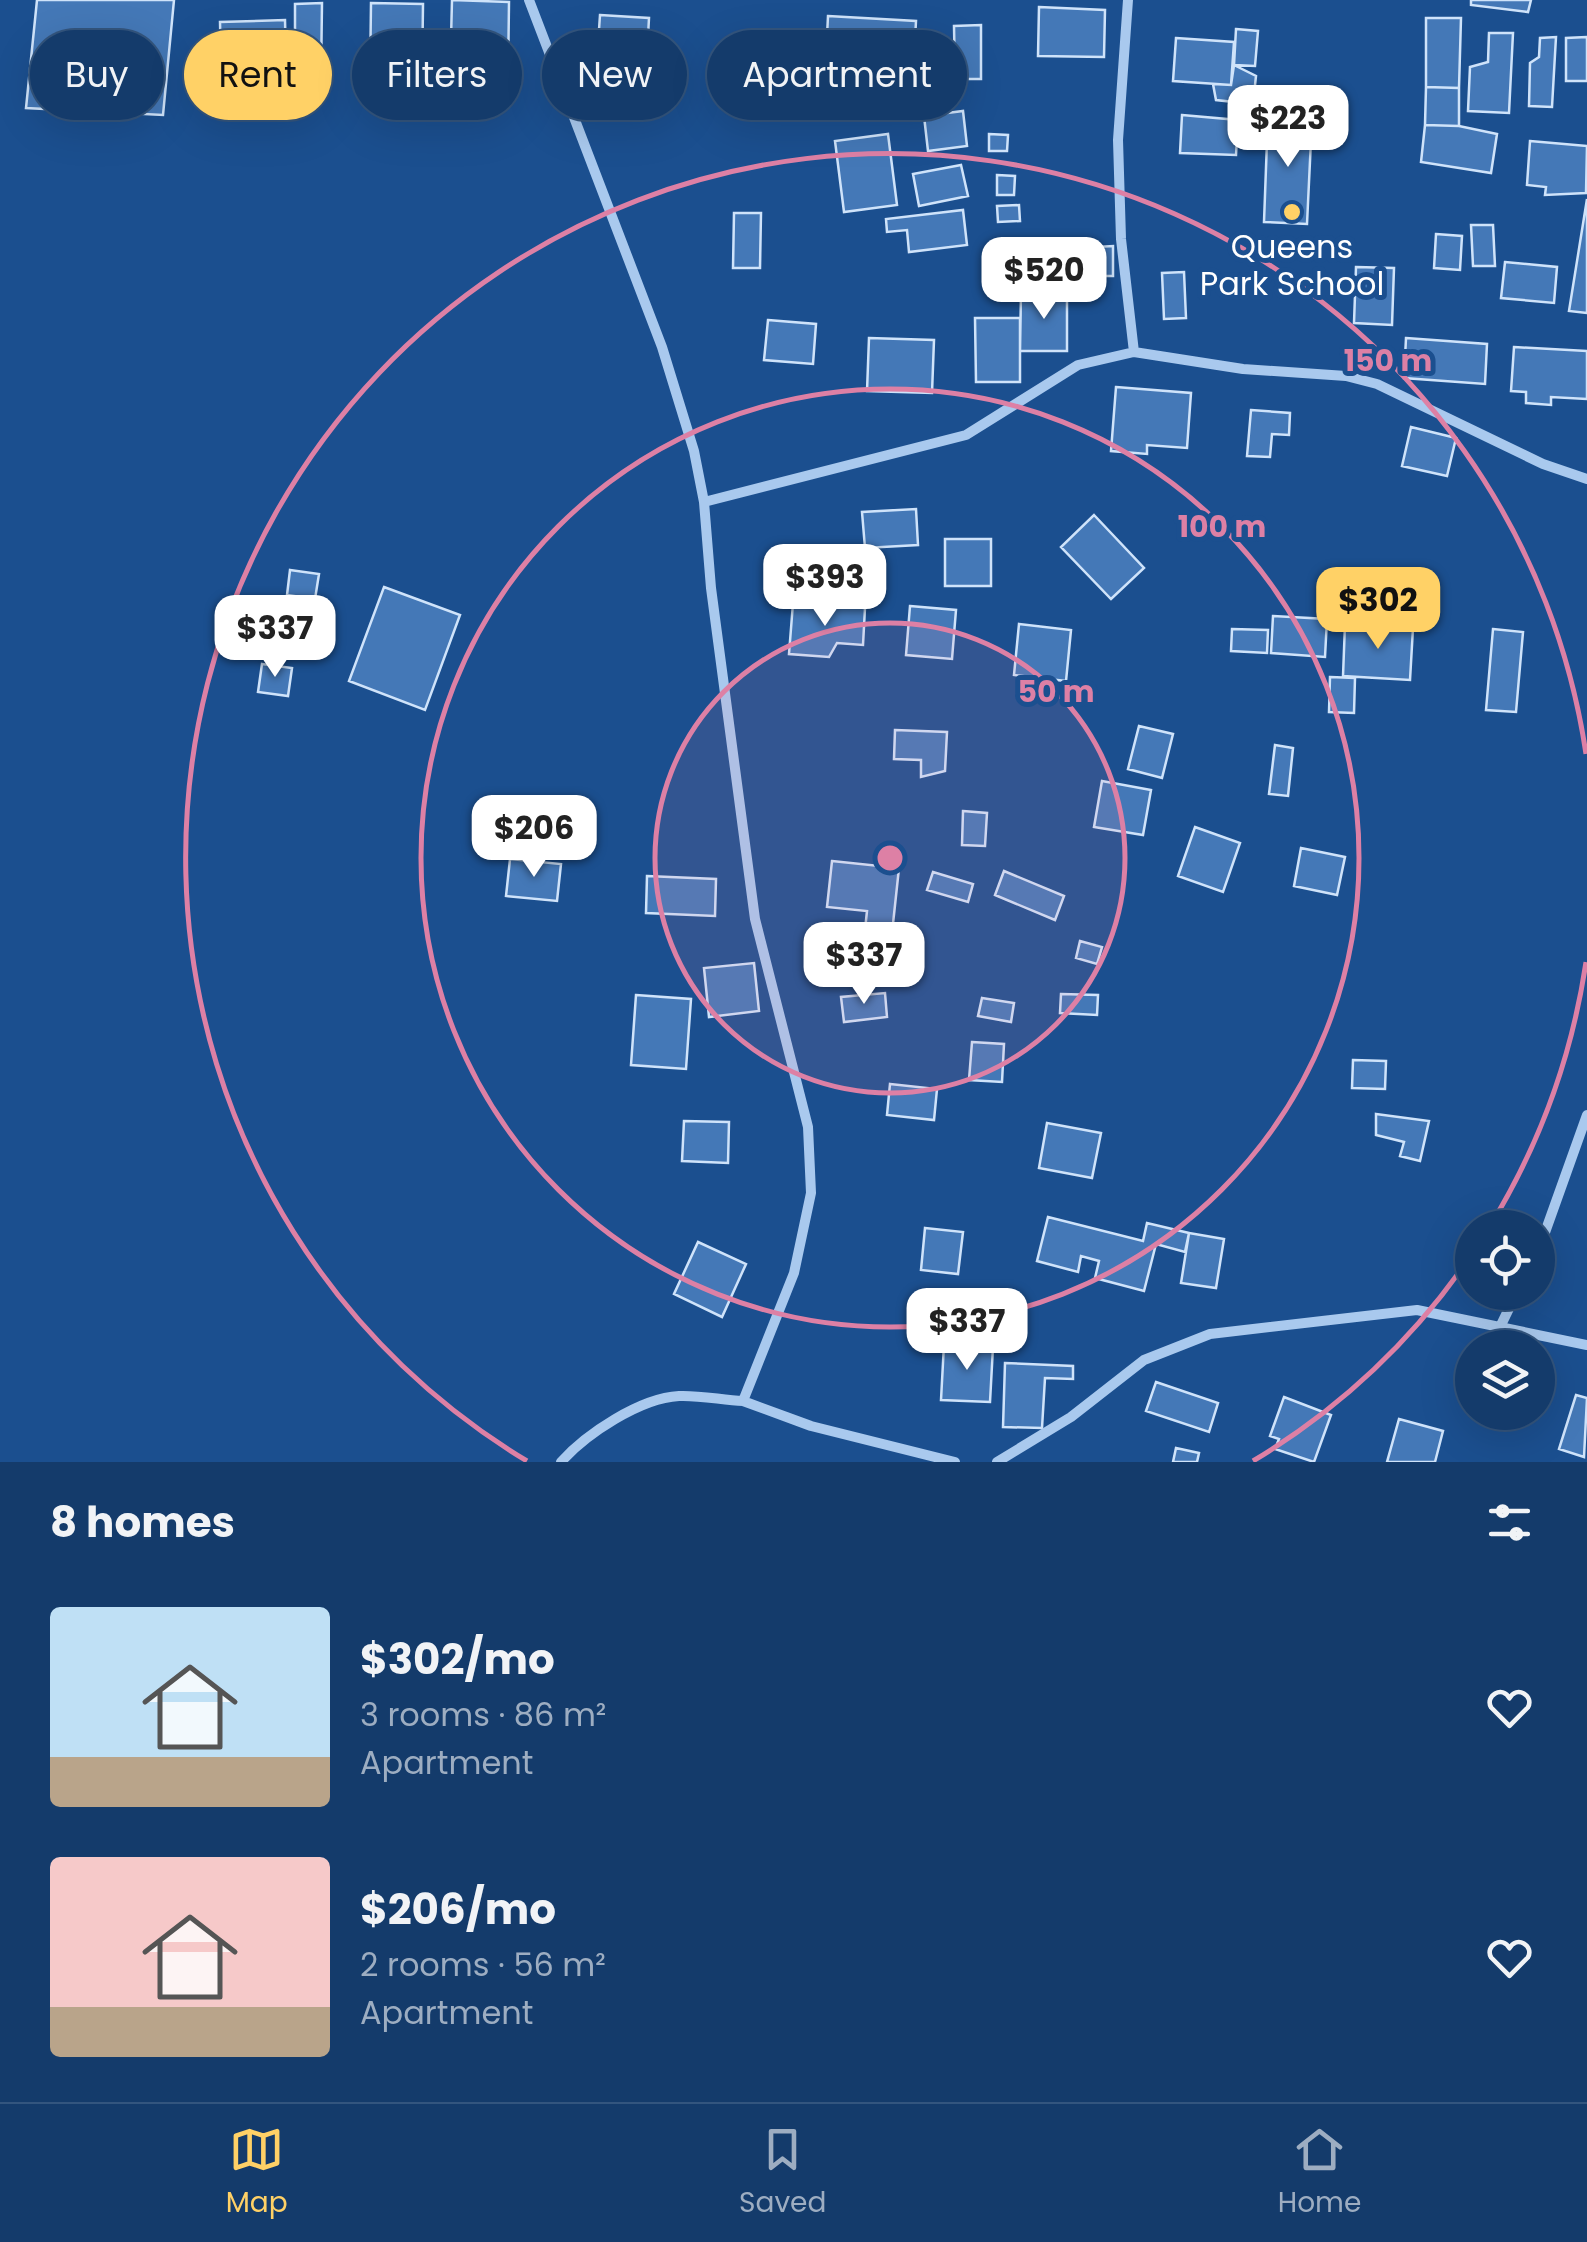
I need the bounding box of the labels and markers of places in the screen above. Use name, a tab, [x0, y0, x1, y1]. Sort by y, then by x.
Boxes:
pin: $223	[1229, 85, 1347, 170]
marker: Queens Park School	[1281, 201, 1303, 223]
place label: Queens Park School	[1200, 224, 1384, 306]
pin: $520	[985, 237, 1103, 322]
pin: $393	[766, 544, 884, 629]
pin: $302	[1319, 567, 1437, 652]
pin: $337	[216, 595, 334, 680]
pin: $206	[475, 795, 593, 880]
centre of rings	[872, 840, 908, 876]
pin: $337	[805, 922, 923, 1007]
pin: $337	[908, 1288, 1026, 1373]

